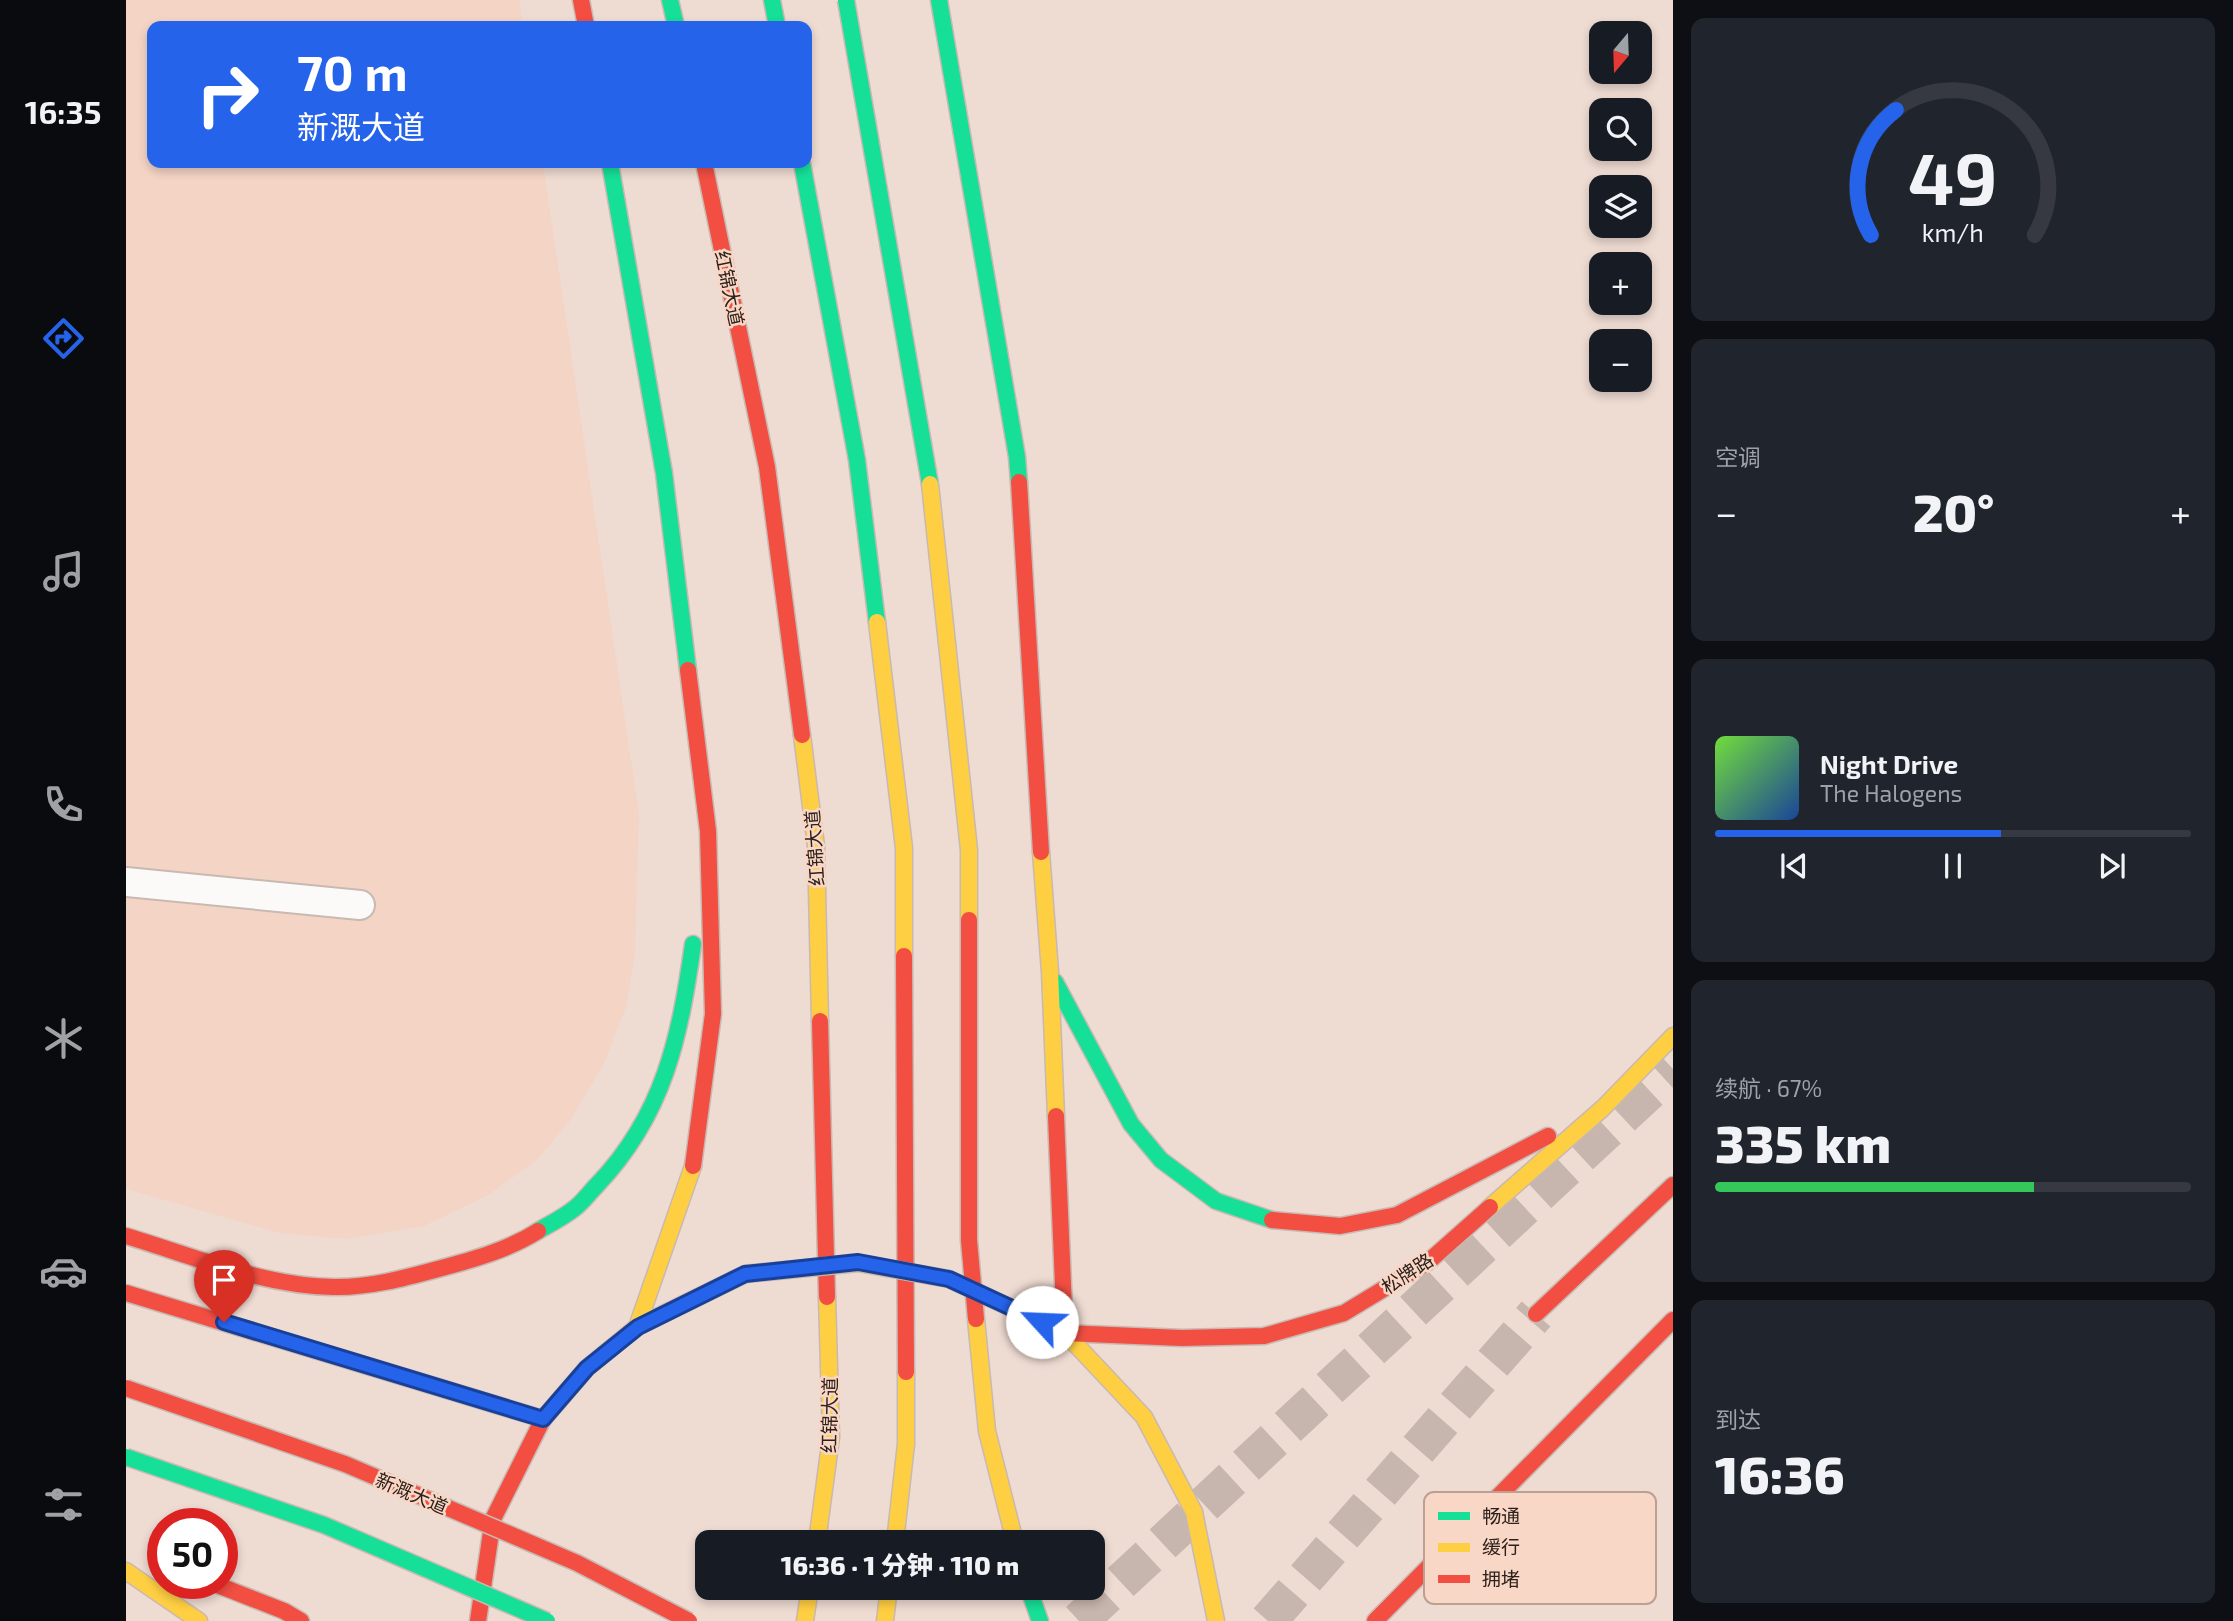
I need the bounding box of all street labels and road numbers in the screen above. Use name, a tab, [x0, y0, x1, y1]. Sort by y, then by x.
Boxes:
street label: 红锦大道	[711, 248, 749, 328]
street label: 红锦大道	[800, 809, 828, 887]
street label: 松牌路	[1377, 1248, 1437, 1298]
street label: 红锦大道	[817, 1377, 841, 1453]
street label: 新溉大道	[373, 1468, 451, 1518]

